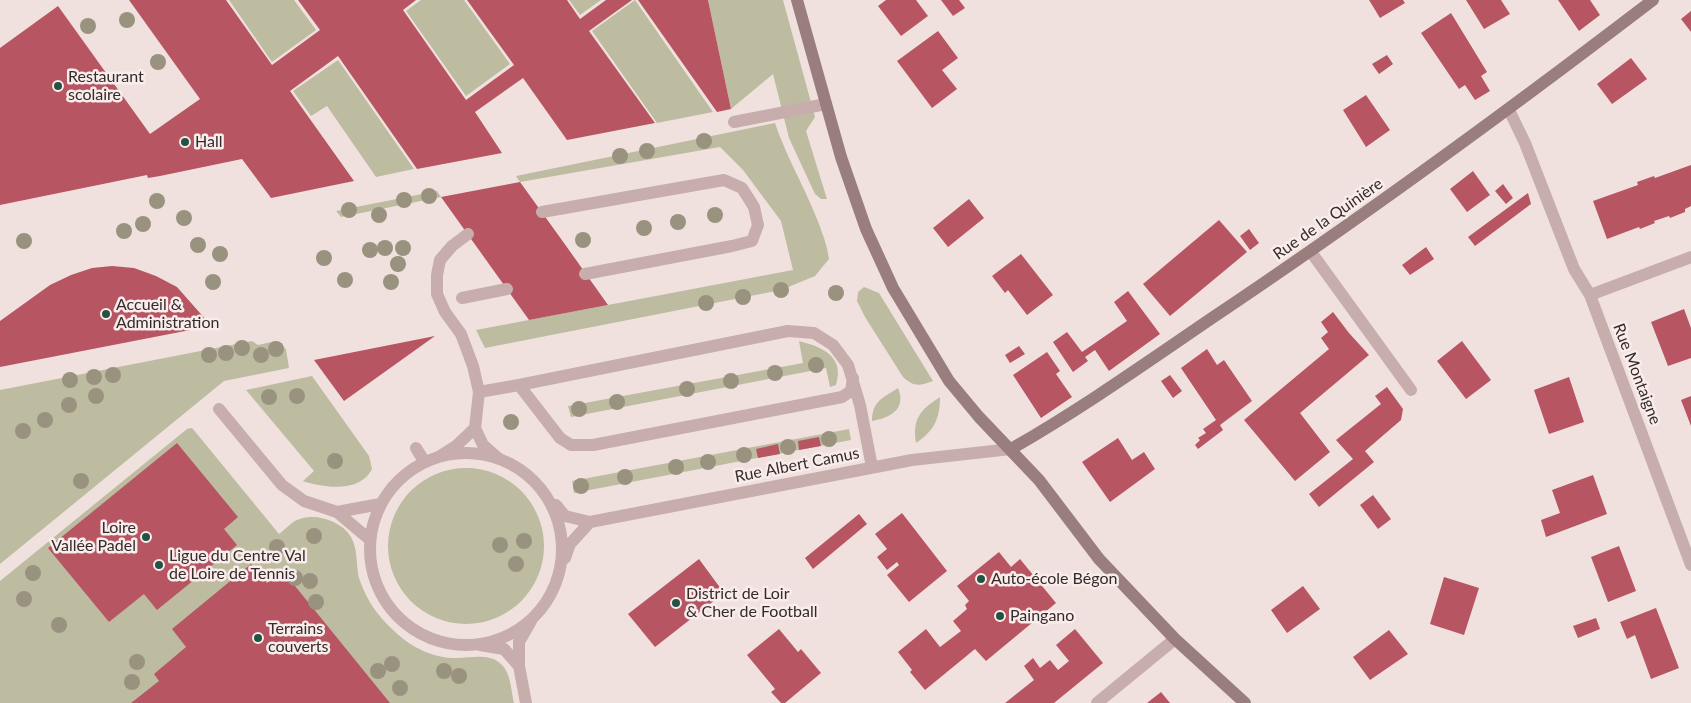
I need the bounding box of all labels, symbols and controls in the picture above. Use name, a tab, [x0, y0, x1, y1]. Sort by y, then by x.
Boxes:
place label: Restaurant scolaire	[68, 67, 144, 105]
marker: Restaurant scolaire	[52, 80, 64, 92]
place label: Hall	[195, 132, 222, 152]
marker: Hall	[179, 136, 191, 148]
street label: Rue de la Quinière	[1270, 174, 1386, 264]
place label: Accueil & Administration	[116, 295, 219, 333]
marker: Accueil & Administration	[100, 308, 112, 320]
street label: Rue Montaigne	[1609, 321, 1665, 427]
street label: Rue Albert Camus	[733, 444, 861, 486]
place label: Loire Vallée Padel	[51, 518, 136, 556]
marker: Loire Vallée Padel	[140, 531, 152, 543]
place label: Ligue du Centre Val de Loire de Tennis	[169, 546, 306, 584]
marker: Ligue du Centre Val de Loire de Tennis	[153, 559, 165, 571]
place label: Auto-école Bégon	[991, 569, 1117, 589]
marker: Auto-école Bégon	[975, 573, 987, 585]
place label: District de Loir & Cher de Football	[686, 584, 818, 622]
marker: District de Loir & Cher de Football	[670, 597, 682, 609]
place label: Paingano	[1010, 606, 1074, 626]
marker: Paingano	[994, 610, 1006, 622]
place label: Terrains couverts	[268, 619, 328, 657]
marker: Terrains couverts	[252, 632, 264, 644]

